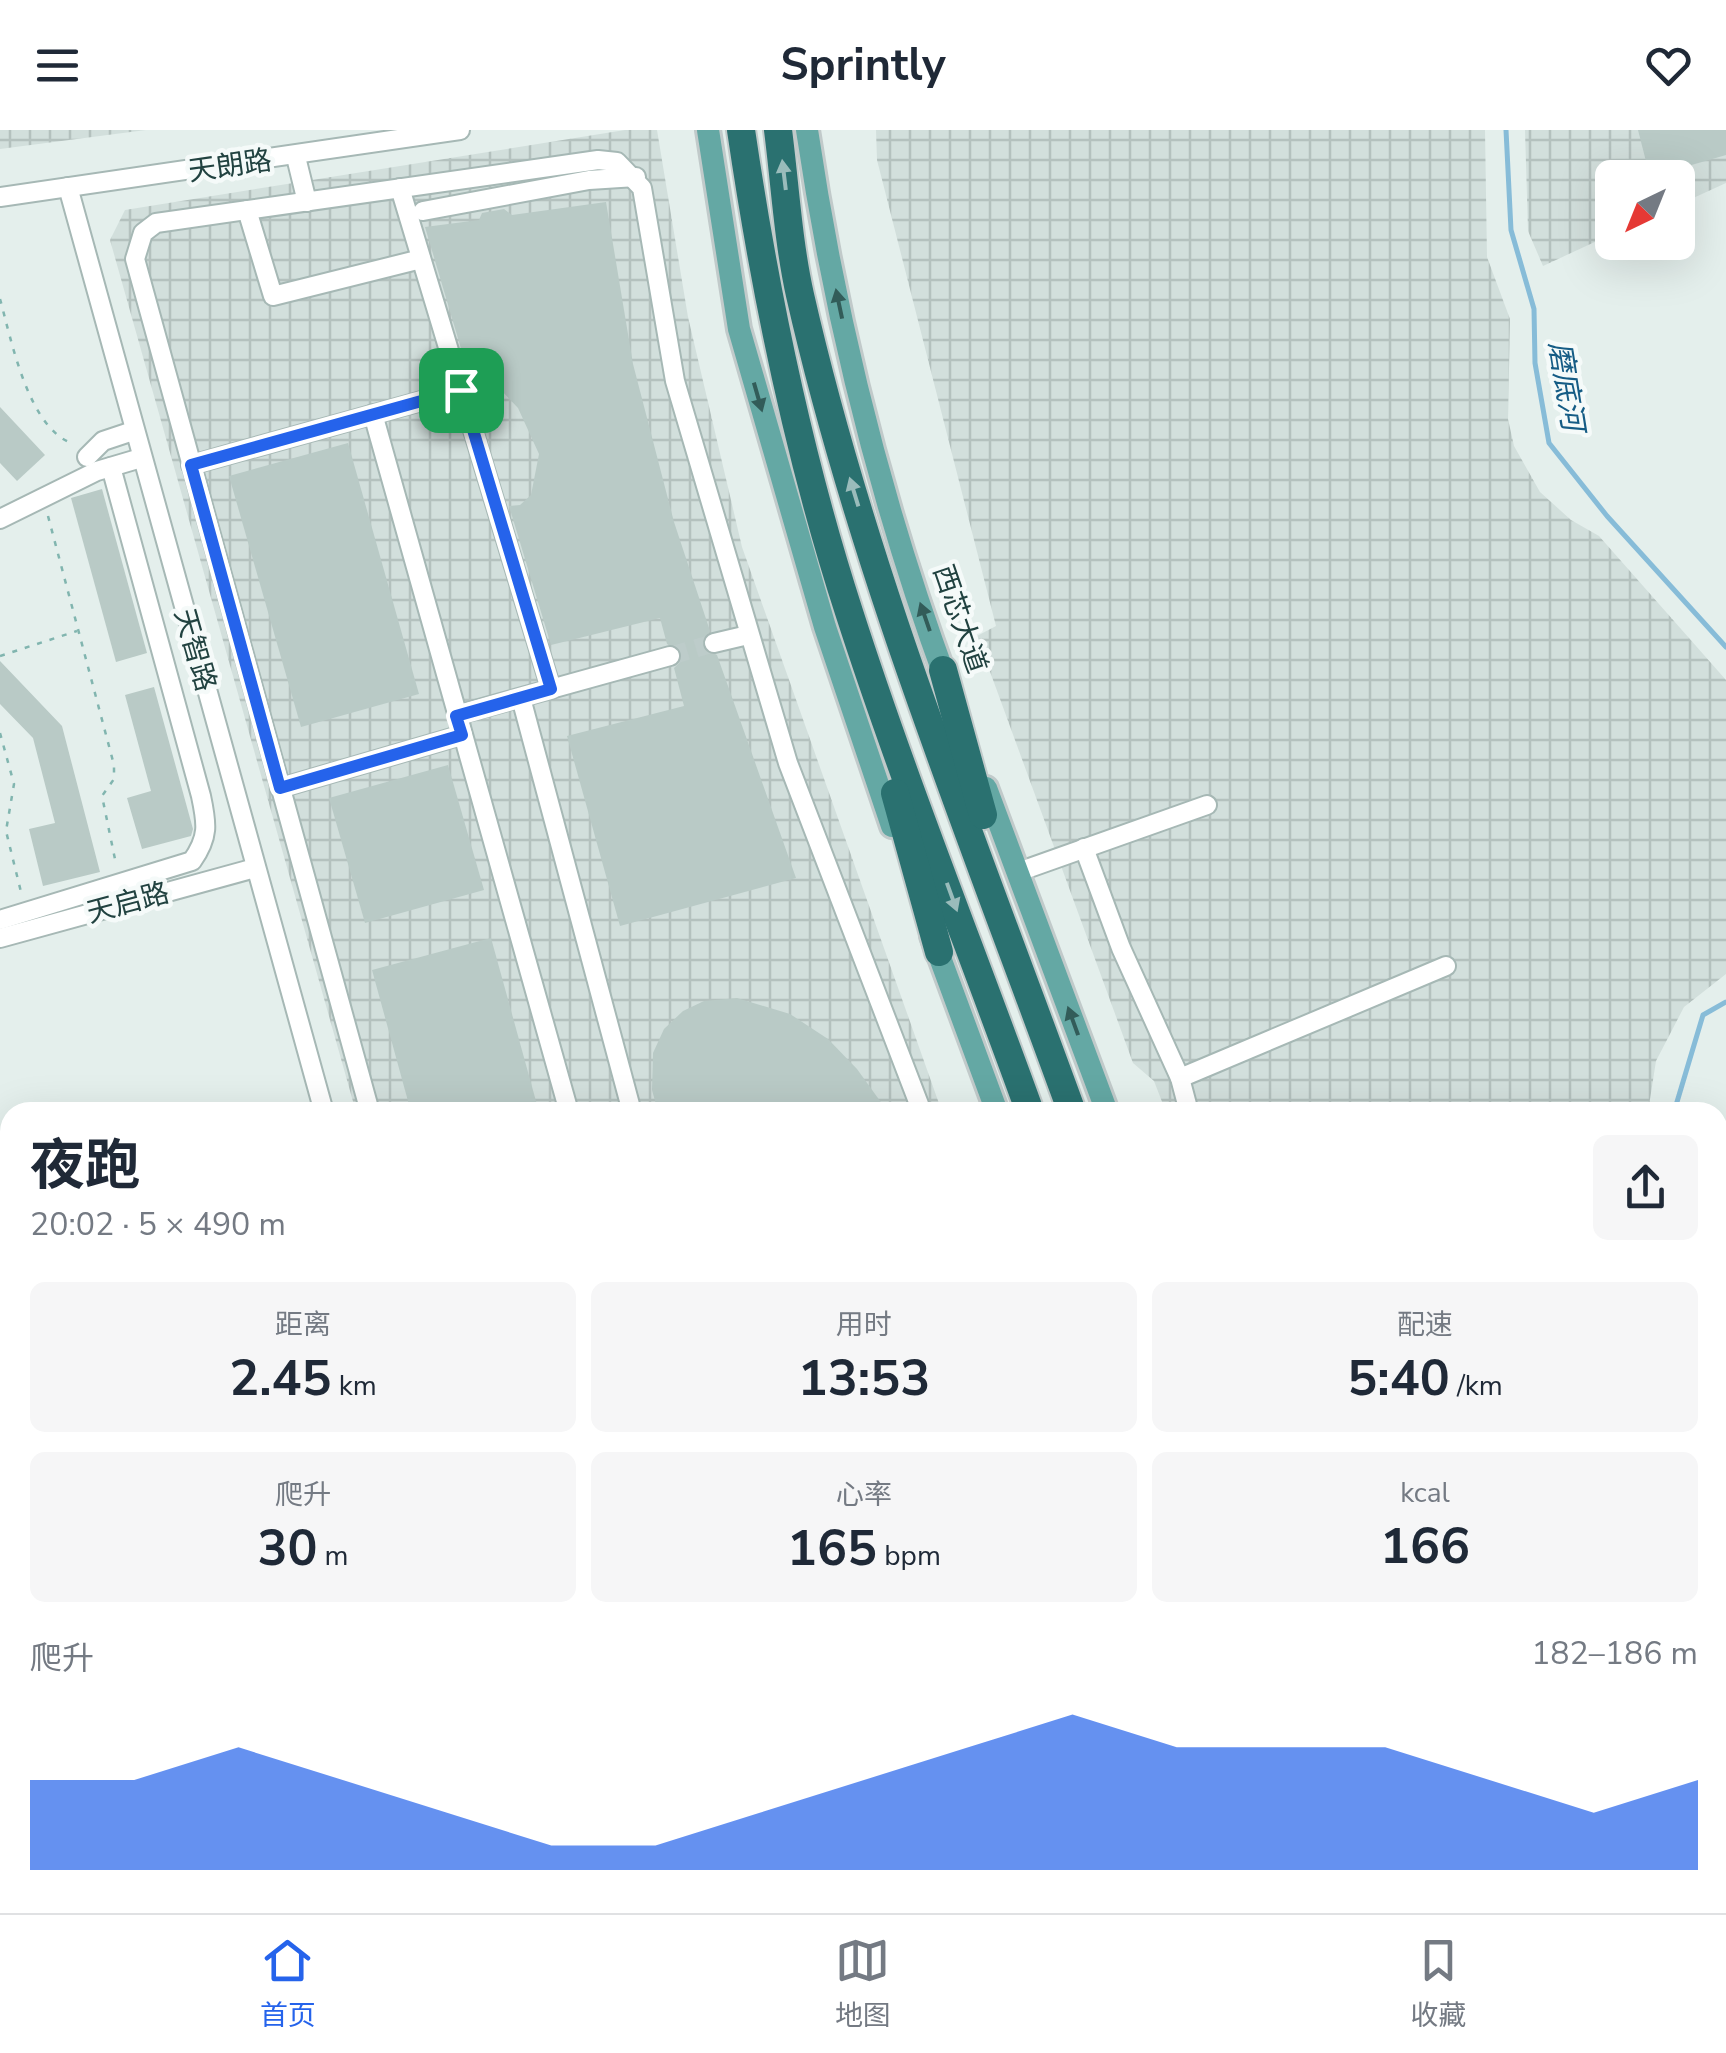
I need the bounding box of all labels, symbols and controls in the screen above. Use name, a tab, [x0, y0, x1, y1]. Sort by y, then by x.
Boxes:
text: Sprintly	[780, 35, 946, 96]
icon: menu	[30, 38, 85, 93]
icon: heart	[1641, 38, 1696, 93]
street label: 天朗路	[186, 141, 274, 191]
one-way arrow	[776, 159, 792, 191]
north arrow	[1595, 160, 1695, 260]
map controls	[1595, 160, 1695, 260]
one-way arrow	[830, 289, 846, 320]
water label: 磨底河	[1539, 338, 1594, 439]
pin	[419, 348, 504, 433]
icon: arrive	[434, 363, 489, 418]
one-way arrow	[751, 382, 767, 413]
one-way arrow	[846, 477, 861, 507]
street label: 西芯大道	[924, 560, 996, 678]
one-way arrow	[916, 602, 931, 632]
street label: 天智路	[165, 604, 225, 696]
street label: 天启路	[83, 874, 173, 932]
one-way arrow	[945, 882, 960, 912]
one-way arrow	[1065, 1006, 1080, 1036]
text: 夜跑	[30, 1128, 140, 1203]
button: share	[1593, 1135, 1698, 1240]
text: 20:02 · 5 × 490 m	[30, 1203, 286, 1246]
text: 距离	[275, 1306, 331, 1344]
text: 用时	[836, 1306, 892, 1344]
text: 配速	[1397, 1306, 1453, 1344]
text: 2.45	[229, 1344, 332, 1413]
text: 13:53	[798, 1344, 930, 1413]
text: 5:40	[1347, 1344, 1450, 1413]
text: km	[332, 1367, 377, 1405]
text: /km	[1450, 1367, 1503, 1405]
text: kcal	[1400, 1474, 1450, 1512]
text: 爬升	[275, 1476, 331, 1514]
text: 心率	[836, 1476, 892, 1514]
text: 166	[1380, 1512, 1470, 1581]
text: 30	[257, 1514, 317, 1583]
text: 165	[787, 1514, 877, 1583]
text: m	[317, 1537, 349, 1575]
text: bpm	[877, 1537, 941, 1575]
text: 182–186 m	[1531, 1632, 1698, 1675]
text: 爬升	[30, 1637, 94, 1680]
tab: 首页	[260, 1933, 316, 2035]
tab: 地图	[835, 1933, 891, 2035]
tab: 收藏	[1410, 1933, 1466, 2035]

